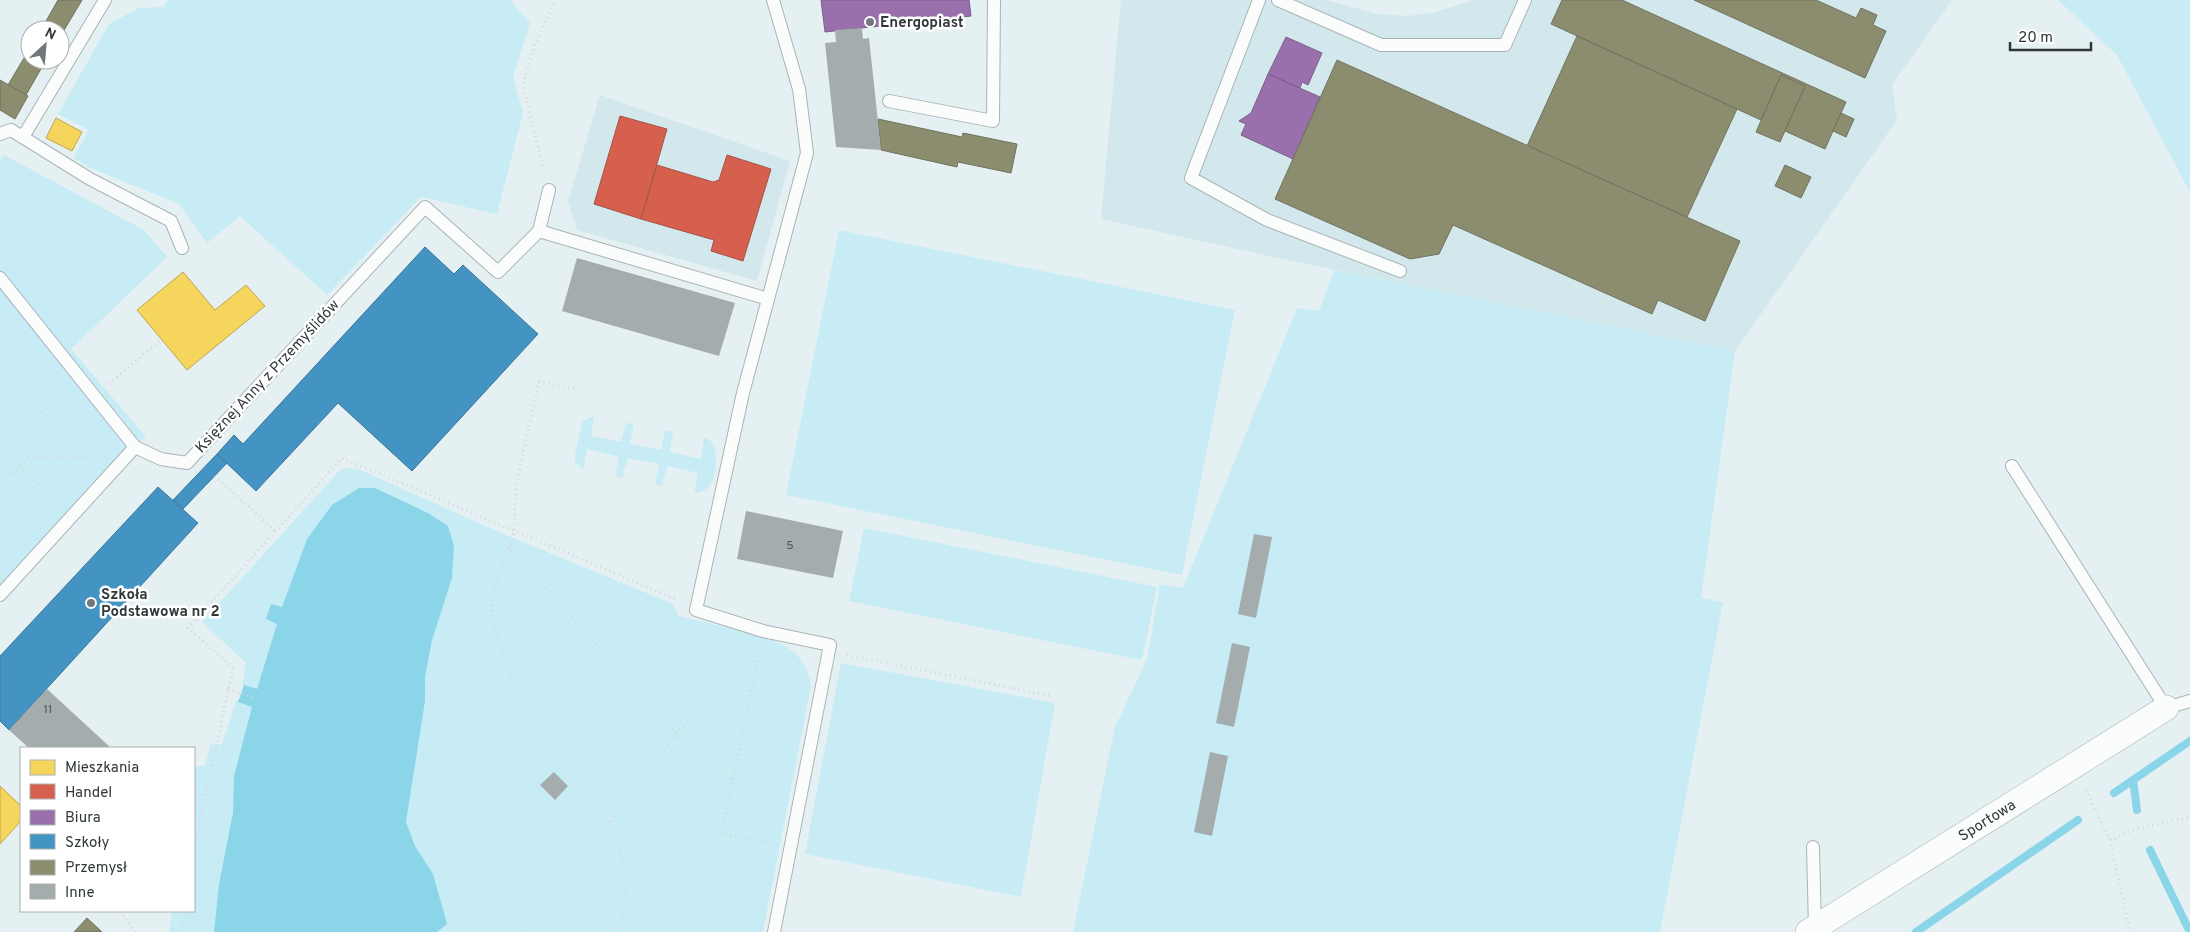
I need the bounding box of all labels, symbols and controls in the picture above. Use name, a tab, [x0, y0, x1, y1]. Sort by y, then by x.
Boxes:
place label: Energopiast	[880, 14, 964, 33]
marker: Energopiast	[864, 16, 876, 28]
north arrow	[20, 20, 70, 70]
scale bar	[2010, 20, 2091, 52]
text: N	[42, 25, 58, 45]
text: 20 m	[2018, 29, 2053, 48]
street label: Księżnej Anny z Przemyślidów	[192, 296, 344, 458]
house number: 5	[786, 538, 794, 554]
place label: Szkoła Podstawowa nr 2	[101, 586, 220, 622]
marker: Szkoła Podstawowa nr 2	[85, 597, 97, 609]
house number: 11	[44, 702, 52, 718]
legend	[20, 747, 195, 912]
text: Mieszkania	[65, 759, 139, 778]
text: Handel	[65, 784, 112, 803]
street label: Sportowa	[1955, 796, 2020, 846]
text: Biura	[65, 809, 101, 828]
text: Szkoły	[65, 834, 109, 853]
text: Przemysł	[65, 859, 127, 878]
text: Inne	[65, 884, 95, 903]

